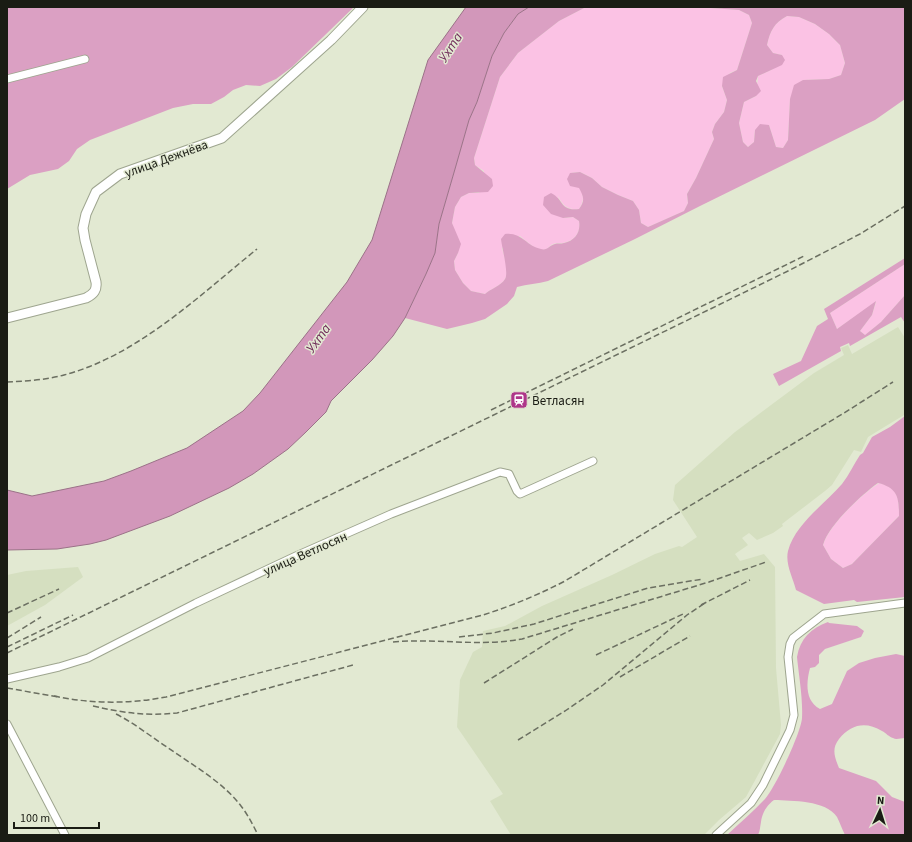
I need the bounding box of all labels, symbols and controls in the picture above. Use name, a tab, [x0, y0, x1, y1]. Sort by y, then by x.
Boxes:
water label: Ухта	[434, 29, 468, 66]
street label: улица Дежнёва	[122, 136, 210, 182]
water label: Ухта	[301, 320, 336, 357]
station icon: Ветласян	[509, 390, 529, 410]
place label: Ветласян	[532, 392, 585, 410]
street label: улица Ветлосян	[261, 527, 350, 580]
north arrow	[860, 790, 900, 830]
text: N	[876, 793, 885, 808]
scale bar	[14, 804, 99, 830]
text: 100 m	[20, 810, 50, 827]

